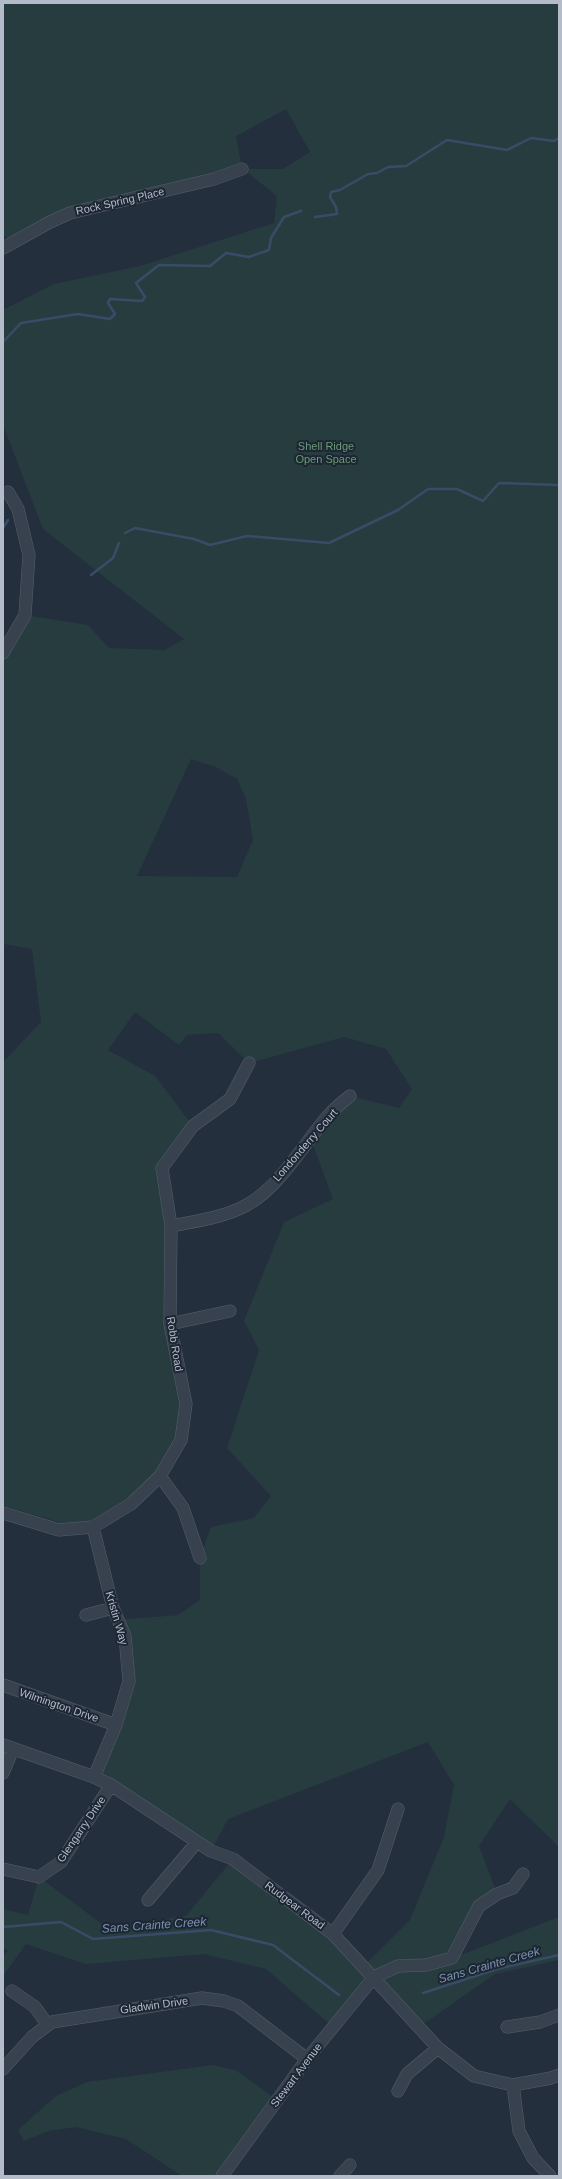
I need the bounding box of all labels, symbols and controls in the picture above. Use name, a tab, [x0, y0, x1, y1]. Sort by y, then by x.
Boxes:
street label: Rock Spring Place	[75, 185, 165, 217]
park label: Shell Ridge Open Space	[295, 440, 357, 465]
street label: Londonderry Court	[270, 1106, 340, 1184]
street label: Robb Road	[165, 1316, 185, 1372]
street label: Kristin Way	[104, 1590, 131, 1647]
street label: Wilmington Drive	[18, 1686, 100, 1724]
street label: Glengarry Drive	[54, 1794, 108, 1864]
street label: Rudgear Road	[263, 1879, 327, 1931]
water label: Sans Crainte Creek	[101, 1914, 208, 1936]
water label: Sans Crainte Creek	[437, 1944, 542, 1986]
street label: Gladwin Drive	[119, 1994, 189, 2016]
street label: Stewart Avenue	[268, 2041, 324, 2109]

